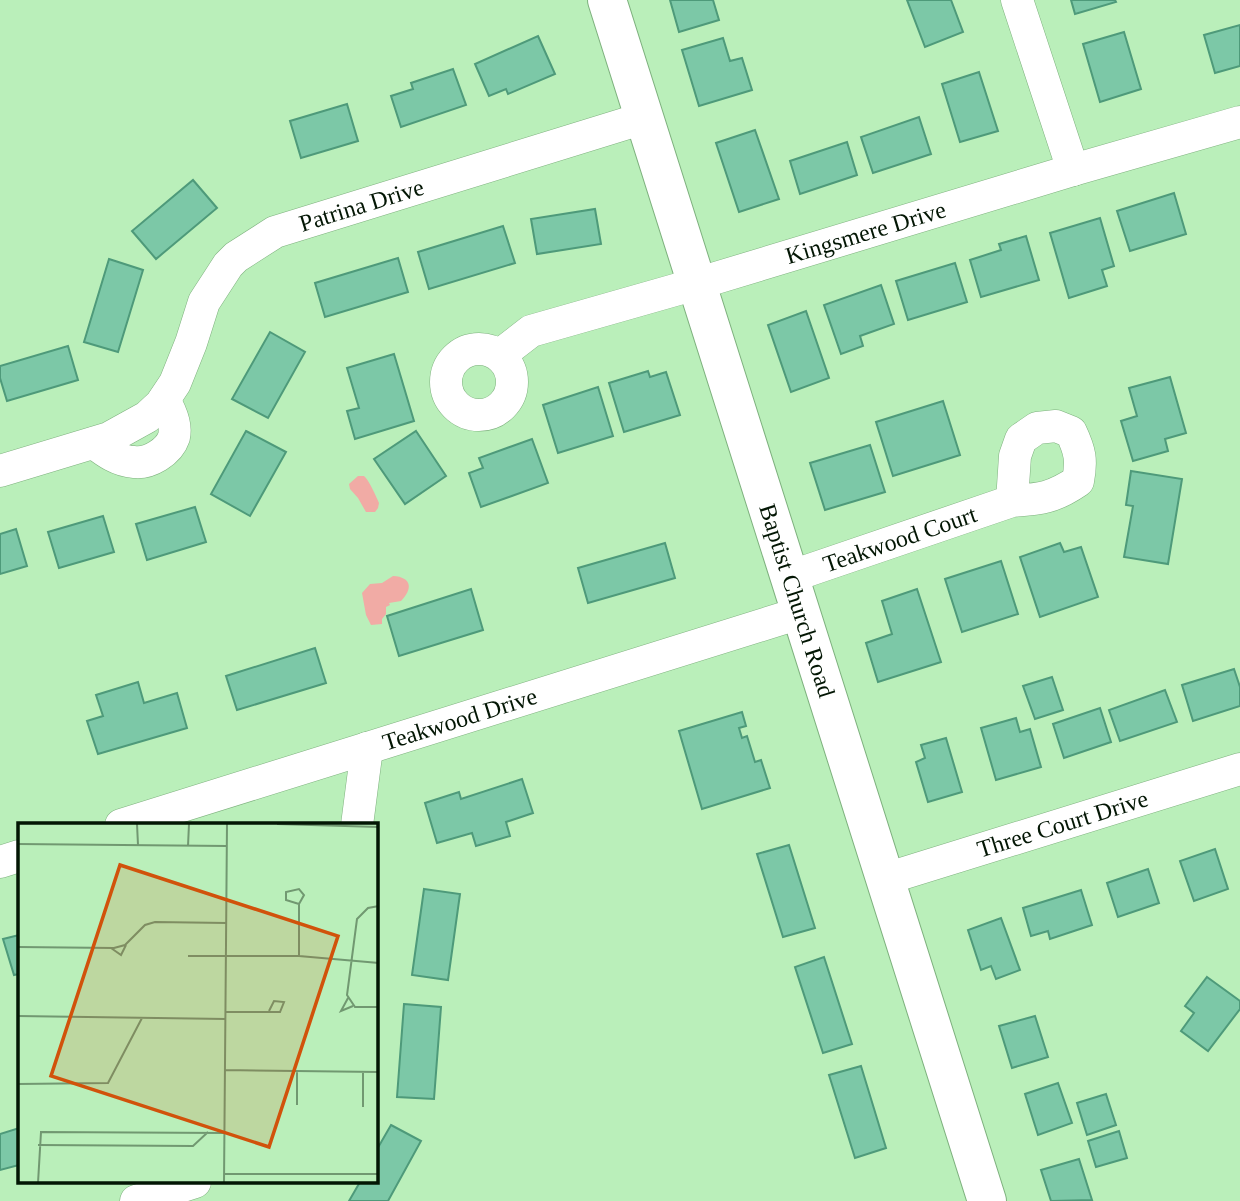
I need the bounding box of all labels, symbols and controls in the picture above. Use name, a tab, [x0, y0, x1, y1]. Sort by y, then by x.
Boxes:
street label: Patrina Drive	[296, 174, 427, 237]
street label: Kingsmere Drive	[782, 196, 949, 269]
street label: Baptist Church Road	[754, 501, 840, 701]
street label: Teakwood Court	[820, 501, 980, 577]
street label: Teakwood Drive	[379, 683, 540, 755]
street label: Three Court Drive	[974, 785, 1151, 863]
inset map	[18, 823, 378, 1184]

